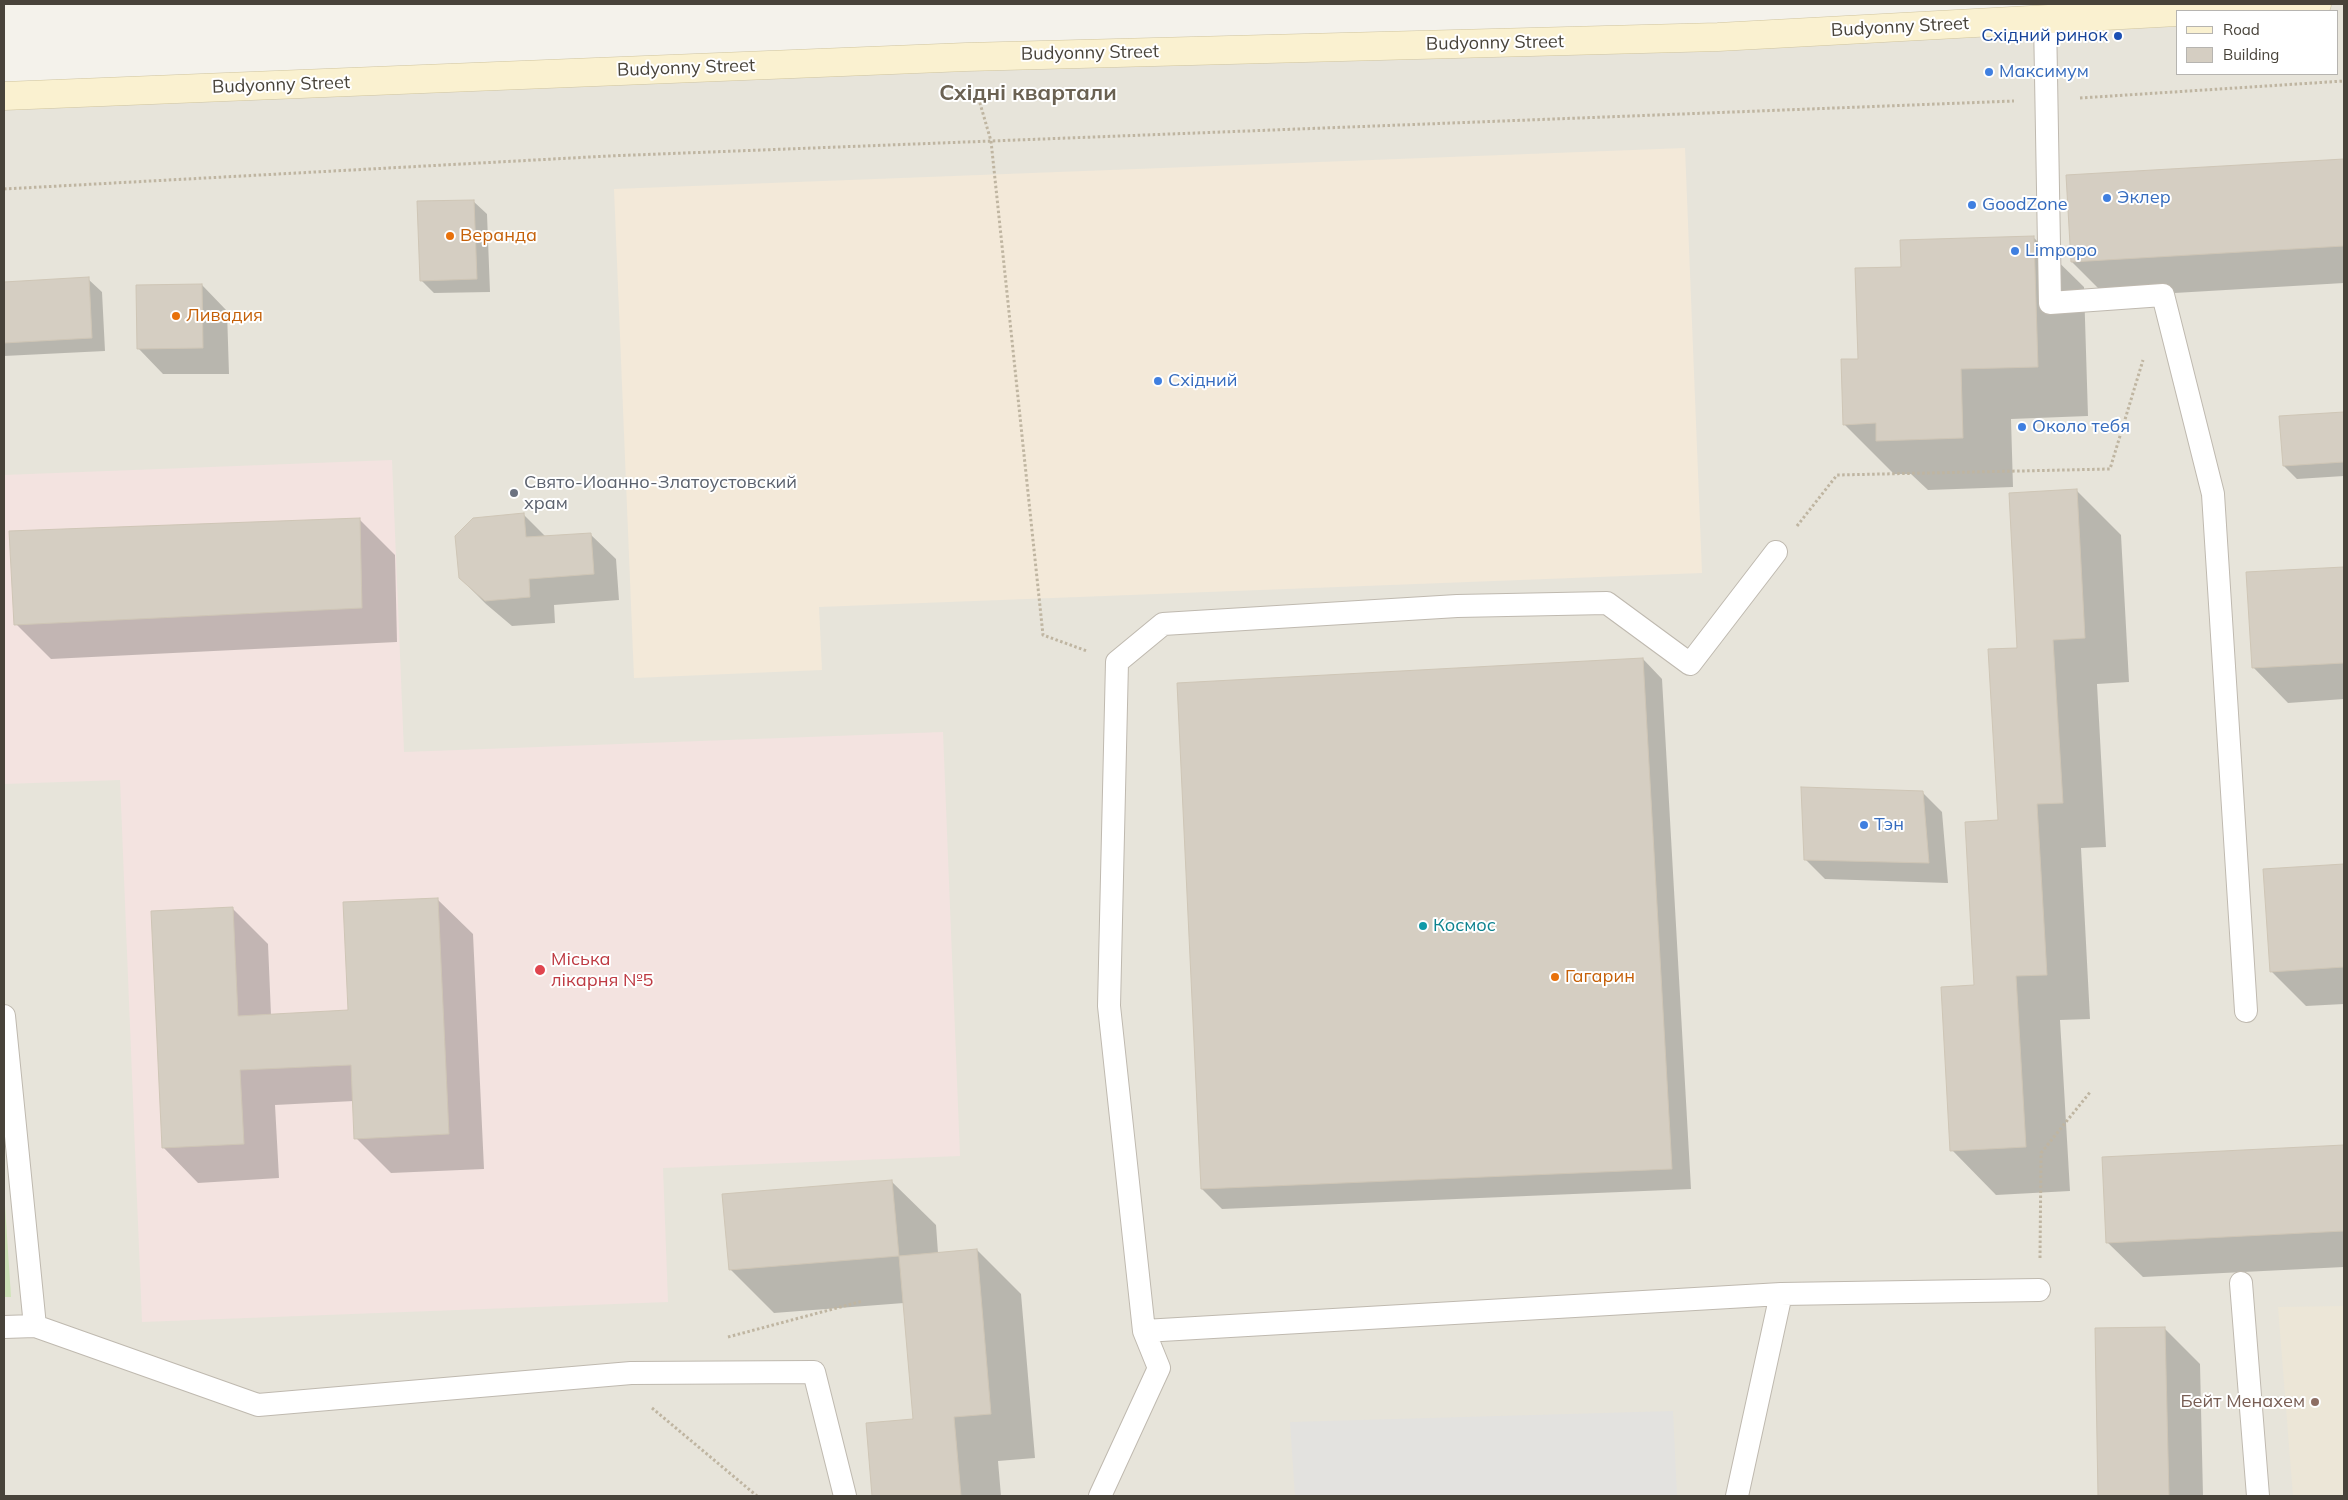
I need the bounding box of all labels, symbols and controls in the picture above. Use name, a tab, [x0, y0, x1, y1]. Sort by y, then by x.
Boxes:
legend	[2176, 10, 2338, 75]
street label: Budyonny Street	[1830, 13, 1970, 41]
text: Road	[2223, 20, 2260, 39]
place label: Східний ринок	[1981, 25, 2108, 47]
marker: Східний ринок	[2112, 30, 2124, 42]
street label: Budyonny Street	[1426, 31, 1564, 55]
street label: Budyonny Street	[1021, 41, 1159, 65]
text: Building	[2223, 45, 2279, 64]
street label: Budyonny Street	[617, 55, 755, 81]
place label: Максимум	[1999, 61, 2089, 83]
marker: Максимум	[1983, 66, 1995, 78]
street label: Budyonny Street	[212, 72, 350, 98]
district label: Східні квартали	[939, 80, 1117, 106]
place label: Эклер	[2117, 187, 2171, 209]
marker: Эклер	[2101, 192, 2113, 204]
place label: GoodZone	[1982, 194, 2068, 216]
marker: GoodZone	[1966, 199, 1978, 211]
place label: Веранда	[460, 225, 537, 247]
marker: Веранда	[444, 230, 456, 242]
place label: Limpopo	[2025, 240, 2097, 262]
marker: Limpopo	[2009, 245, 2021, 257]
place label: Ливадия	[186, 305, 263, 327]
marker: Ливадия	[170, 310, 182, 322]
place label: Східний	[1168, 370, 1238, 392]
marker: Східний	[1152, 375, 1164, 387]
place label: Около тебя	[2032, 416, 2130, 438]
marker: Около тебя	[2016, 421, 2028, 433]
place label: Свято-Иоанно-Златоустовский храм	[524, 472, 797, 514]
marker: Свято-Иоанно-Златоустовский храм	[508, 487, 520, 499]
place label: Тэн	[1874, 814, 1904, 836]
marker: Тэн	[1858, 819, 1870, 831]
place label: Космос	[1433, 915, 1496, 937]
marker: Космос	[1417, 920, 1429, 932]
place label: Міська лікарня №5	[551, 949, 653, 992]
marker: Міська лікарня №5	[533, 963, 547, 977]
place label: Гагарин	[1565, 966, 1635, 988]
marker: Гагарин	[1549, 971, 1561, 983]
place label: Бейт Менахем	[2180, 1391, 2305, 1413]
marker: Бейт Менахем	[2309, 1396, 2321, 1408]

